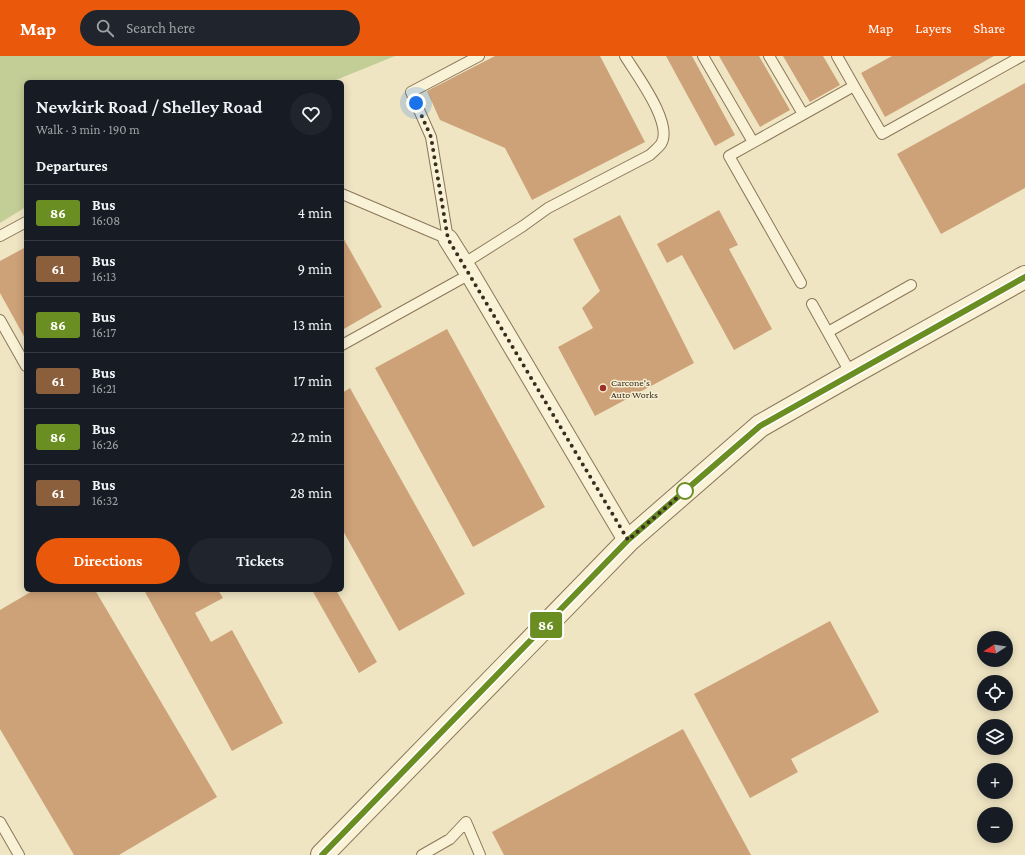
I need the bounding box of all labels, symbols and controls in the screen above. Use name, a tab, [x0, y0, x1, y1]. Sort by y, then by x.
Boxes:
search box	[80, 10, 360, 46]
icon: search	[94, 17, 116, 39]
text: Map	[20, 18, 56, 39]
text: Search here	[126, 20, 195, 36]
text: Map	[868, 20, 893, 36]
text: Layers	[915, 20, 952, 36]
text: Share	[974, 20, 1005, 36]
button: heart	[290, 93, 332, 135]
your location	[406, 93, 426, 113]
text: Newkirk Road / Shelley Road	[36, 96, 262, 117]
text: Walk · 3 min · 190 m	[36, 122, 140, 137]
text: Departures	[36, 158, 108, 174]
text: Bus	[92, 197, 115, 213]
text: 86	[50, 205, 66, 221]
text: 4 min	[297, 205, 332, 221]
text: 16:08	[92, 213, 120, 228]
text: Bus	[92, 253, 115, 269]
text: 61	[52, 261, 64, 277]
text: 9 min	[298, 261, 332, 277]
text: 16:13	[92, 269, 116, 284]
text: Bus	[92, 309, 115, 325]
text: 86	[50, 317, 66, 333]
text: 13 min	[293, 317, 332, 333]
text: 16:17	[92, 325, 116, 340]
text: Bus	[92, 365, 115, 381]
text: 61	[52, 373, 64, 389]
text: 17 min	[293, 373, 332, 389]
place label: Carcone's Auto Works	[611, 377, 658, 400]
text: 16:21	[92, 381, 116, 396]
marker: Carcone's Auto Works	[598, 383, 608, 393]
text: Bus	[92, 421, 115, 437]
text: 86	[50, 429, 66, 445]
text: 22 min	[291, 429, 332, 445]
text: 16:26	[92, 437, 119, 452]
text: Bus	[92, 477, 115, 493]
unlabelled marker	[676, 482, 694, 500]
text: 61	[52, 485, 64, 501]
text: 28 min	[290, 485, 332, 501]
text: 16:32	[92, 493, 118, 508]
button: Directions	[36, 538, 180, 584]
button: Tickets	[188, 538, 332, 584]
line badge: 86	[528, 612, 564, 638]
text: 86	[538, 617, 554, 633]
north arrow	[977, 631, 1013, 667]
map controls	[977, 631, 1013, 843]
button: locate	[977, 675, 1013, 711]
button: layers	[977, 719, 1013, 755]
button: +	[977, 763, 1013, 799]
button: −	[977, 807, 1013, 843]

